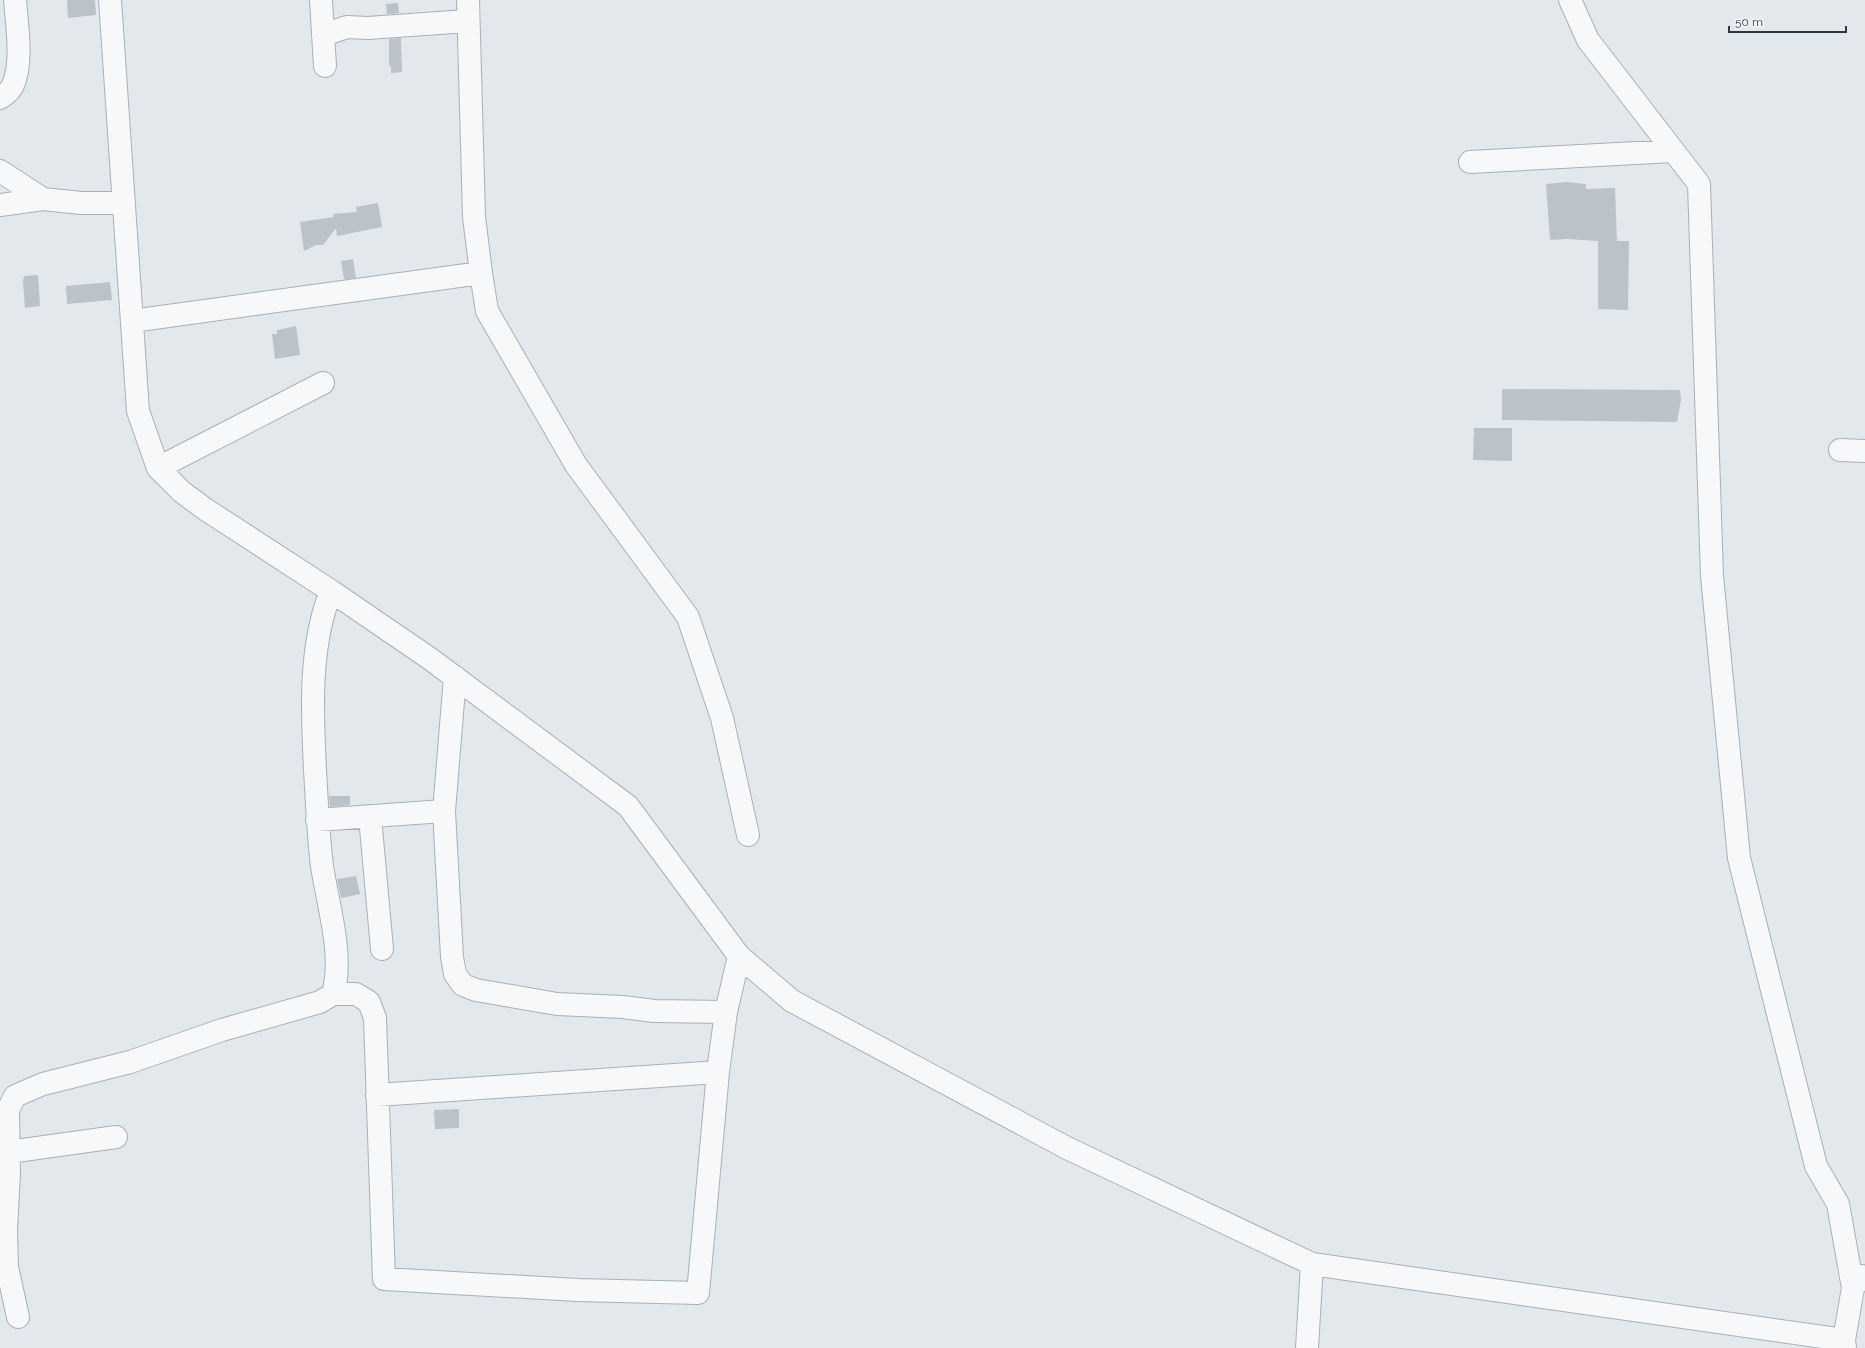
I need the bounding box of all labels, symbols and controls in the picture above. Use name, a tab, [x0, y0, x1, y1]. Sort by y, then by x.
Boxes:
scale bar	[1729, 8, 1846, 34]
text: 50 m	[1735, 15, 1763, 29]

